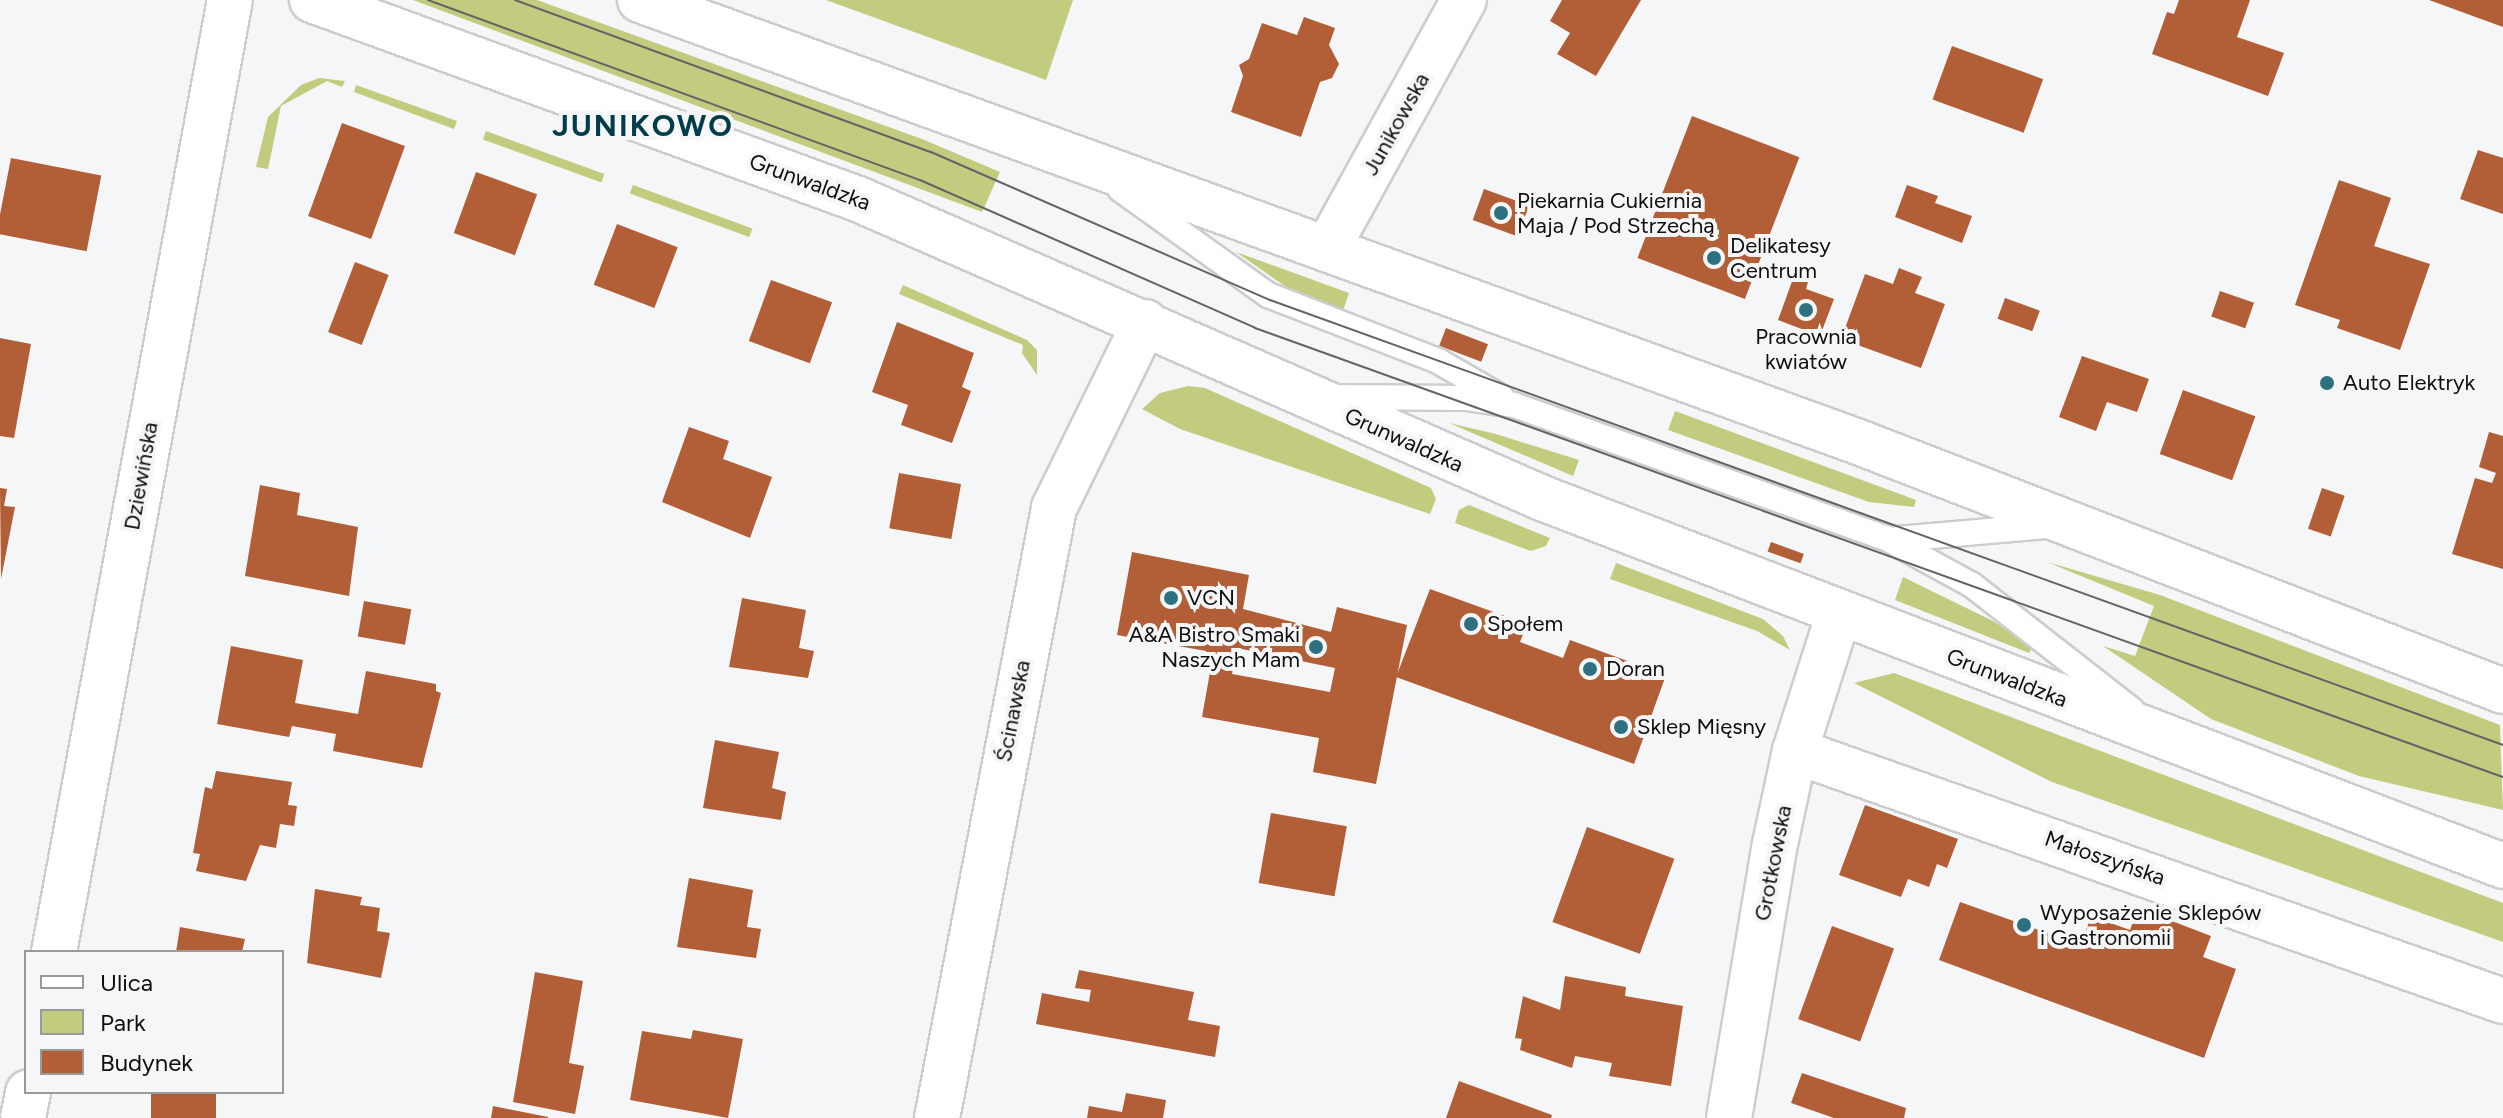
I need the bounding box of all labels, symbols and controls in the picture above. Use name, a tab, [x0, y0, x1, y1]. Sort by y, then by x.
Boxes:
street label: Junikowska	[1357, 68, 1435, 180]
district label: JUNIKOWO	[552, 108, 734, 144]
street label: Grunwaldzka	[746, 148, 874, 216]
place label: Piekarnia Cukiernia Maja / Pod Strzechą	[1517, 187, 1714, 238]
marker: Piekarnia Cukiernia Maja / Pod Strzechą	[1492, 204, 1510, 222]
place label: Delikatesy Centrum	[1730, 232, 1831, 284]
marker: Delikatesy Centrum	[1705, 249, 1723, 267]
marker: Pracownia kwiatów	[1797, 301, 1815, 319]
place label: Pracownia kwiatów	[1755, 323, 1857, 374]
place label: Auto Elektryk	[2343, 370, 2475, 396]
marker: Auto Elektryk	[2318, 374, 2336, 392]
street label: Grunwaldzka	[1341, 402, 1467, 478]
street label: Dziewińska	[119, 420, 163, 532]
place label: VCN	[1187, 585, 1235, 611]
marker: VCN	[1162, 589, 1180, 607]
place label: Społem	[1487, 611, 1563, 637]
marker: Społem	[1462, 615, 1480, 633]
place label: A&A Bistro Smaki Naszych Mam	[1129, 621, 1300, 672]
marker: A&A Bistro Smaki Naszych Mam	[1307, 638, 1325, 656]
street label: Grunwaldzka	[1943, 643, 2071, 713]
place label: Doran	[1606, 656, 1665, 682]
street label: Ścinawska	[990, 658, 1036, 764]
marker: Doran	[1581, 660, 1599, 678]
place label: Sklep Mięsny	[1637, 714, 1766, 740]
marker: Sklep Mięsny	[1612, 718, 1630, 736]
street label: Grotkowska	[1749, 803, 1797, 923]
street label: Małoszyńska	[2041, 825, 2169, 891]
place label: Wyposażenie Sklepów i Gastronomii	[2040, 899, 2261, 950]
marker: Wyposażenie Sklepów i Gastronomii	[2015, 916, 2033, 934]
legend	[24, 950, 284, 1094]
text: Ulica	[100, 968, 153, 997]
text: Park	[100, 1008, 146, 1037]
text: Budynek	[100, 1048, 193, 1077]

